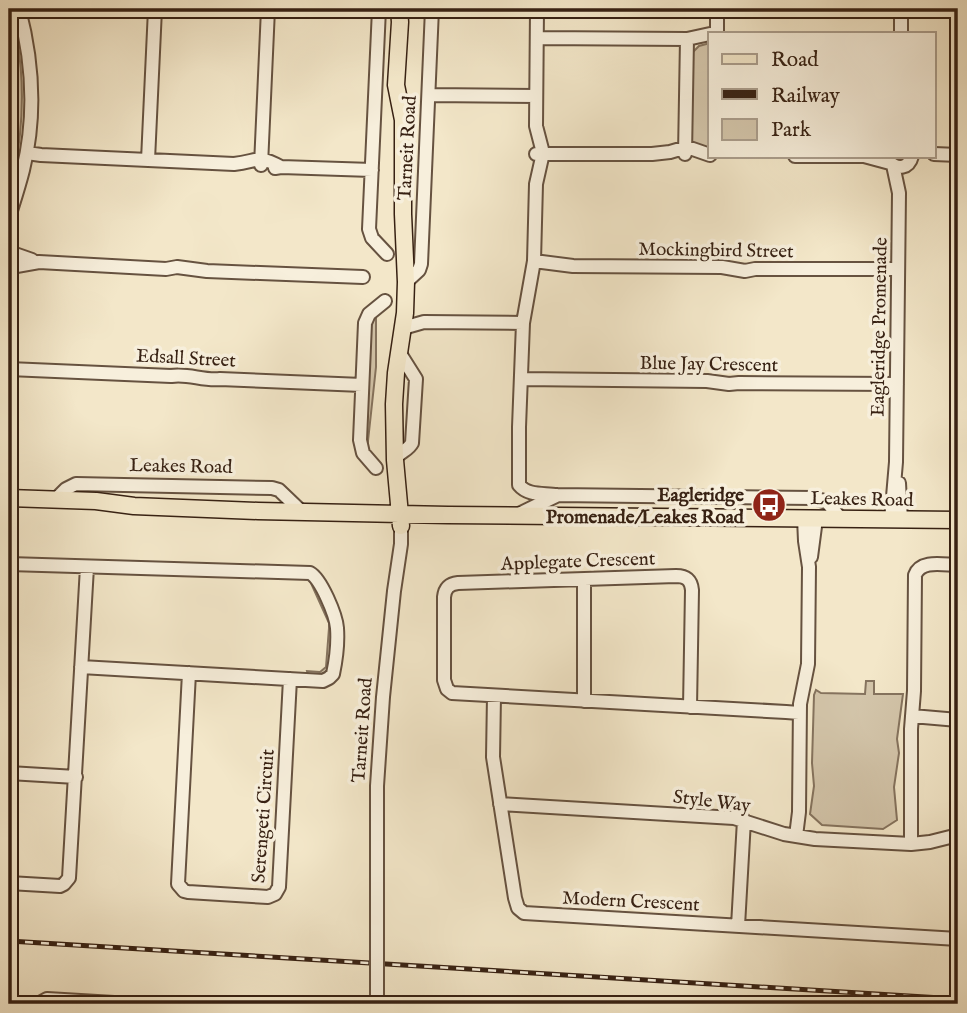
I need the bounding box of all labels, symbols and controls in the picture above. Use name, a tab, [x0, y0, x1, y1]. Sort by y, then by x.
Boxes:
legend	[708, 32, 936, 158]
text: Road	[771, 47, 819, 74]
text: Railway	[771, 83, 841, 110]
street label: Tarneit Road	[393, 94, 423, 201]
text: Park	[771, 117, 812, 144]
street label: Eagleridge Promenade	[866, 237, 894, 417]
street label: Mockingbird Street	[638, 238, 794, 264]
street label: Edsall Street	[135, 344, 237, 374]
street label: Blue Jay Crescent	[640, 352, 779, 378]
street label: Leakes Road	[129, 454, 234, 480]
place label: Eagleridge Promenade/Leakes Road	[546, 484, 745, 530]
bus stop icon: Eagleridge Promenade/Leakes Road	[750, 486, 788, 524]
street label: Leakes Road	[810, 487, 915, 513]
street label: Applegate Crescent	[499, 547, 656, 577]
street label: Tarneit Road	[347, 676, 379, 783]
street label: Serengeti Circuit	[247, 748, 281, 884]
street label: Style Way	[672, 785, 752, 819]
street label: Modern Crescent	[562, 886, 701, 918]

